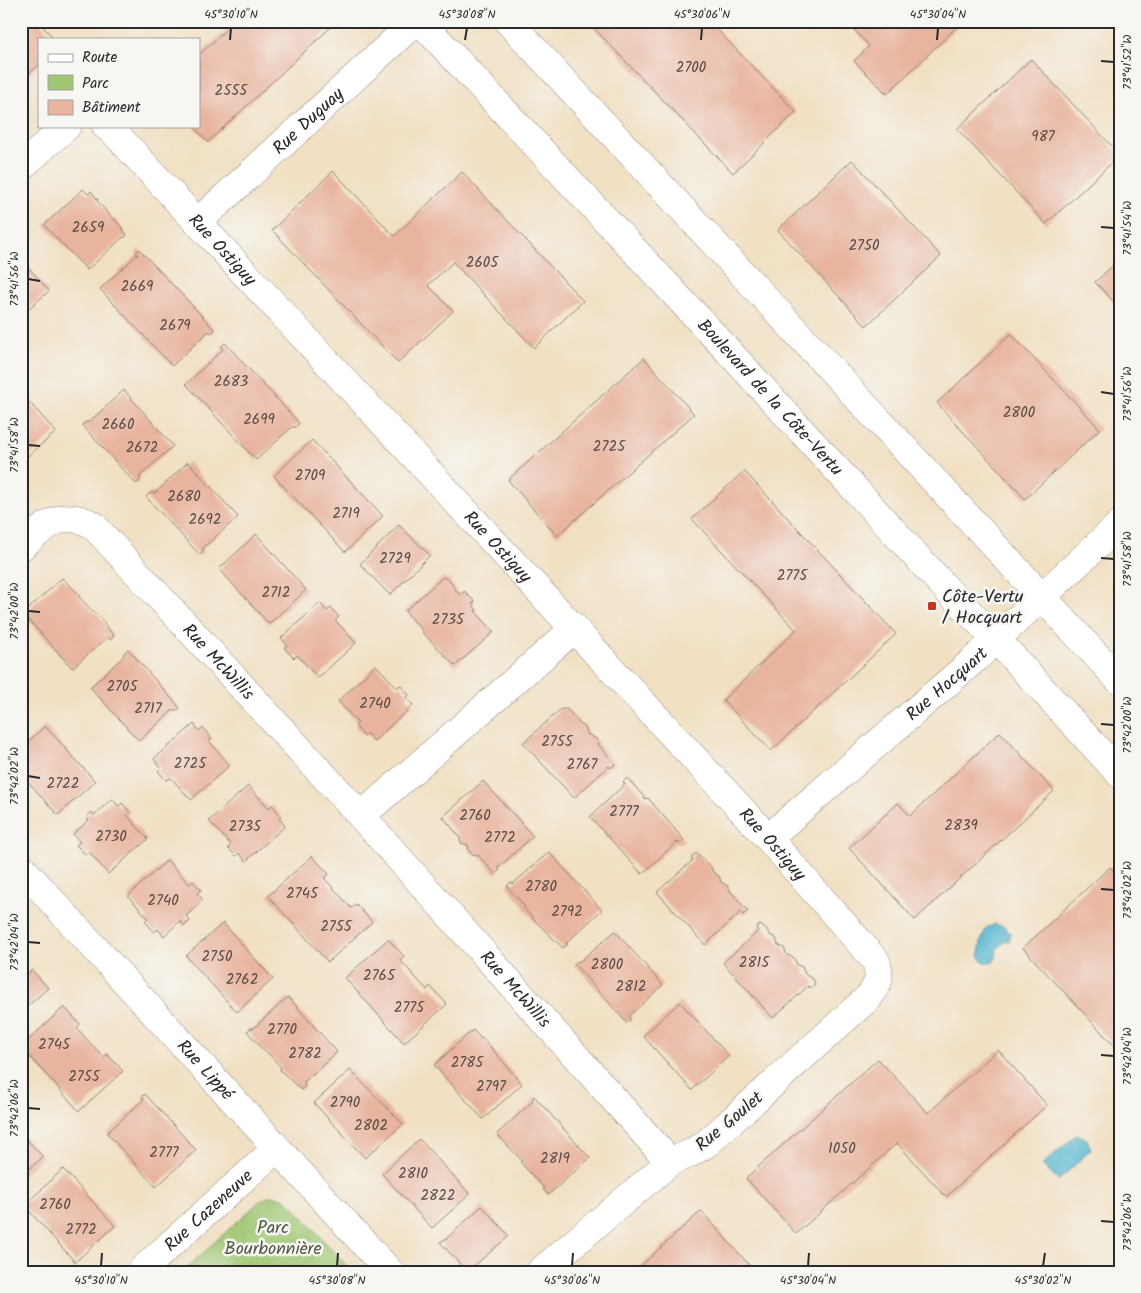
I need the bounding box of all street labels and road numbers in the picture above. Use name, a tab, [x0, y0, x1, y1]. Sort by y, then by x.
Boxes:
street label: Rue Duguay	[266, 81, 352, 163]
street label: Rue Ostiguy	[180, 207, 263, 294]
street label: Boulevard de la Côte-Vertu	[689, 313, 850, 484]
street label: Rue Ostiguy	[456, 505, 538, 591]
street label: Rue McWillis	[174, 617, 261, 708]
street label: Rue Hocquart	[900, 640, 996, 729]
street label: Rue Ostiguy	[731, 802, 813, 889]
street label: Rue McWillis	[472, 945, 557, 1036]
street label: Rue Lippé	[169, 1034, 241, 1108]
street label: Rue Goulet	[689, 1084, 771, 1160]
street label: Rue Cazeneuve	[158, 1163, 260, 1260]

